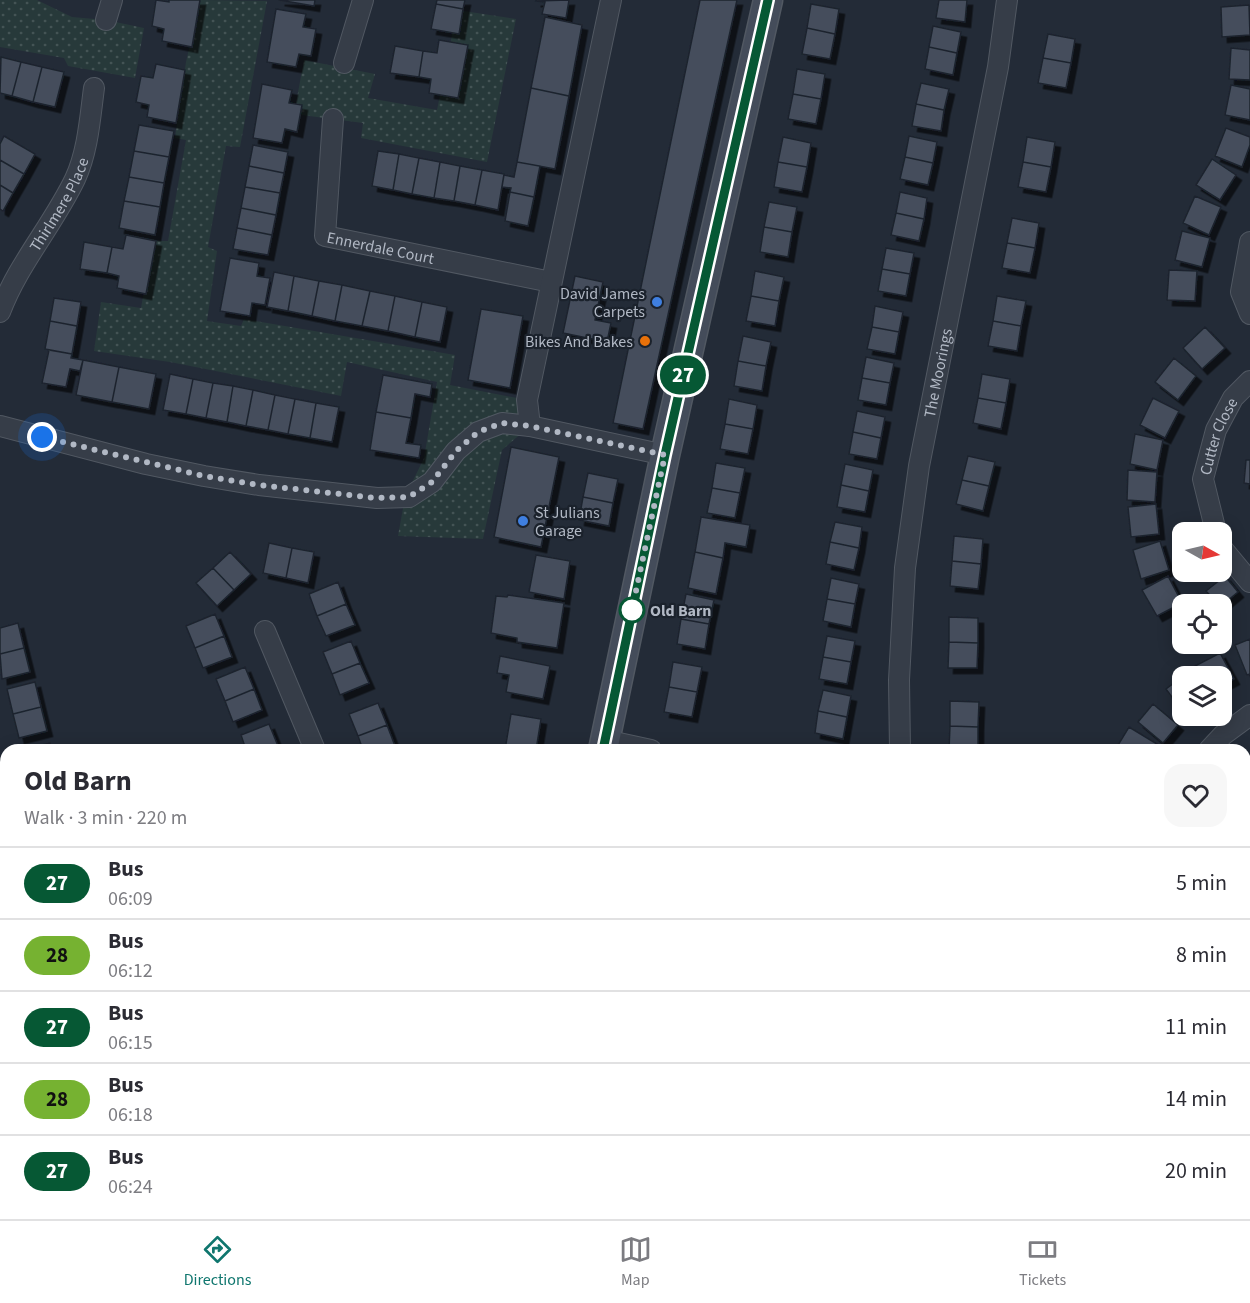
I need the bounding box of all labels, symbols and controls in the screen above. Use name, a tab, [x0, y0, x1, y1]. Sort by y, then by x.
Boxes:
street label: Thirlmere Place	[24, 155, 94, 256]
street label: Ennerdale Court	[325, 227, 437, 270]
place label: David James Carpets	[560, 283, 645, 323]
marker: David James Carpets	[650, 295, 664, 309]
street label: The Moorings	[919, 326, 958, 420]
place label: Bikes And Bakes	[525, 331, 633, 353]
marker: Bikes And Bakes	[638, 334, 652, 348]
line badge: 27	[656, 356, 710, 394]
text: 27	[672, 360, 694, 390]
street label: Cutter Close	[1195, 394, 1243, 477]
your location	[27, 422, 57, 452]
place label: St Julians Garage	[535, 502, 600, 542]
marker: St Julians Garage	[516, 514, 530, 528]
north arrow	[1172, 522, 1232, 582]
map controls	[1172, 522, 1232, 726]
button: locate	[1172, 594, 1232, 654]
marker: Old Barn	[619, 597, 645, 623]
place label: Old Barn	[650, 600, 712, 622]
button: layers	[1172, 666, 1232, 726]
text: Old Barn	[24, 761, 132, 801]
button: heart	[1164, 764, 1227, 827]
text: Walk · 3 min · 220 m	[24, 804, 187, 832]
text: Bus	[108, 853, 144, 885]
text: 5 min	[1176, 867, 1227, 899]
text: 27	[46, 868, 68, 898]
text: 06:09	[108, 885, 153, 913]
text: Bus	[108, 925, 144, 957]
text: 8 min	[1176, 939, 1227, 971]
text: 28	[46, 940, 68, 970]
text: 06:12	[108, 957, 153, 985]
text: Bus	[108, 997, 144, 1029]
text: 11 min	[1165, 1011, 1227, 1043]
text: 27	[46, 1012, 68, 1042]
text: 06:15	[108, 1029, 153, 1057]
text: Bus	[108, 1069, 144, 1101]
text: 14 min	[1165, 1083, 1227, 1115]
text: 28	[46, 1084, 68, 1114]
text: 06:18	[108, 1101, 153, 1129]
text: Bus	[108, 1141, 144, 1173]
text: 20 min	[1165, 1155, 1227, 1187]
text: 27	[46, 1156, 68, 1186]
text: 06:24	[108, 1173, 153, 1201]
tab: Directions	[184, 1233, 251, 1291]
tab: Map	[619, 1233, 652, 1291]
tab: Tickets	[1019, 1233, 1066, 1291]

